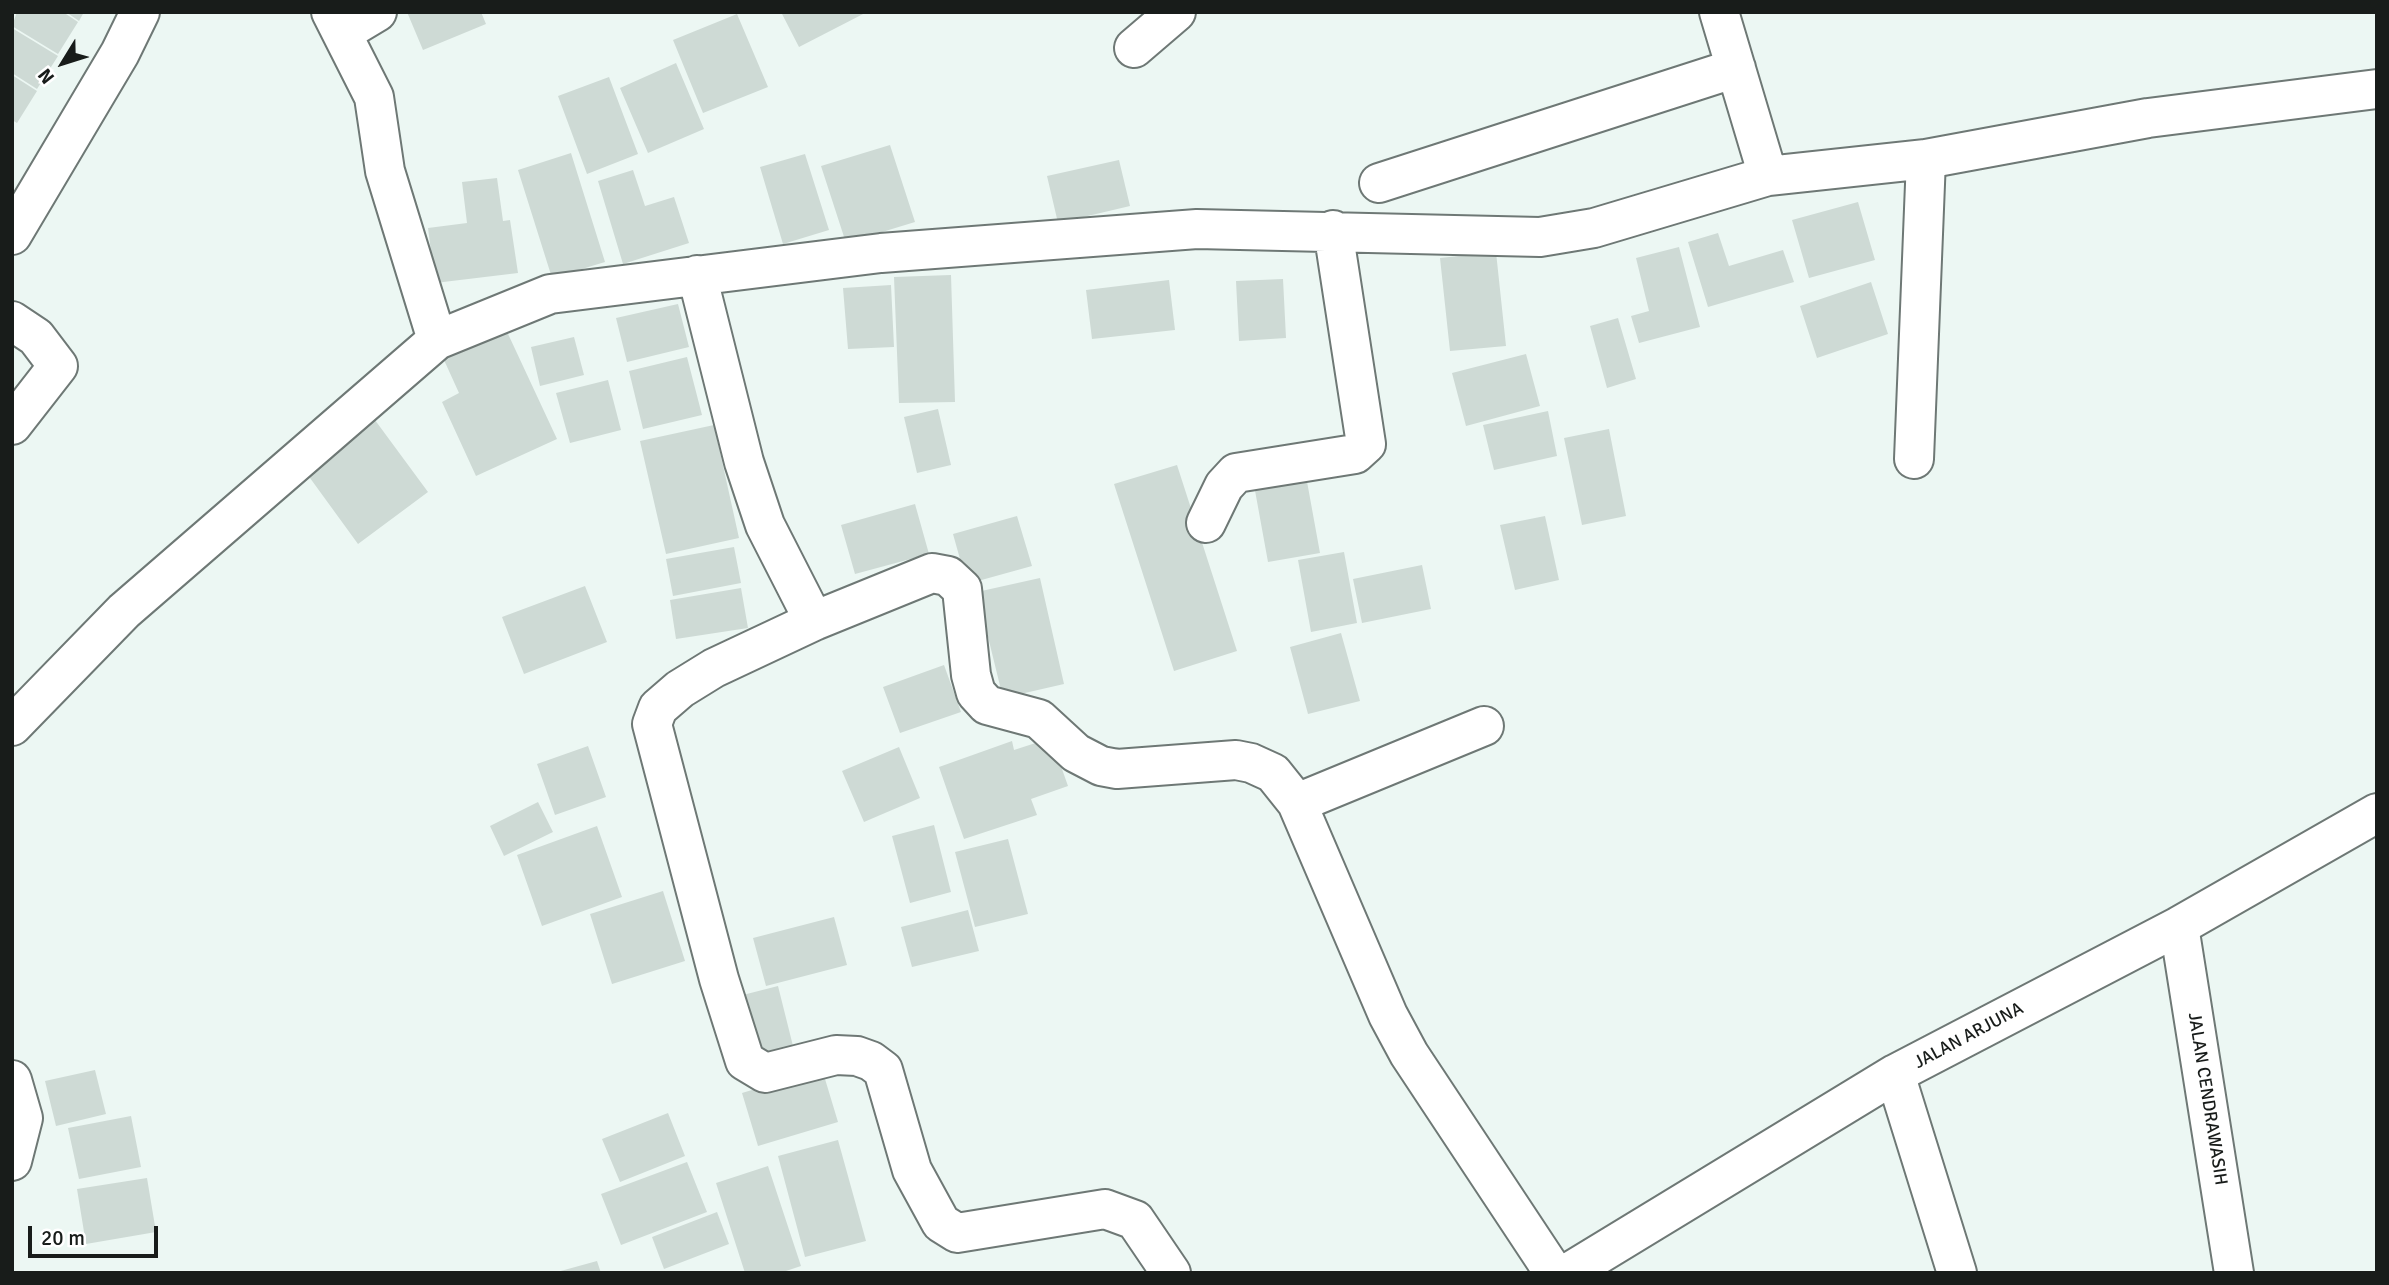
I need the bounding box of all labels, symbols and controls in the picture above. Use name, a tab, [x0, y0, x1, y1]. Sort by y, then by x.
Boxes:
north arrow	[28, 28, 98, 98]
text: N	[33, 63, 60, 89]
street label: JALAN ARJUNA	[1911, 998, 2027, 1074]
street label: JALAN CENDRAWASIH	[2183, 1011, 2231, 1187]
scale bar	[32, 1212, 161, 1256]
text: 20 m	[41, 1225, 85, 1251]

